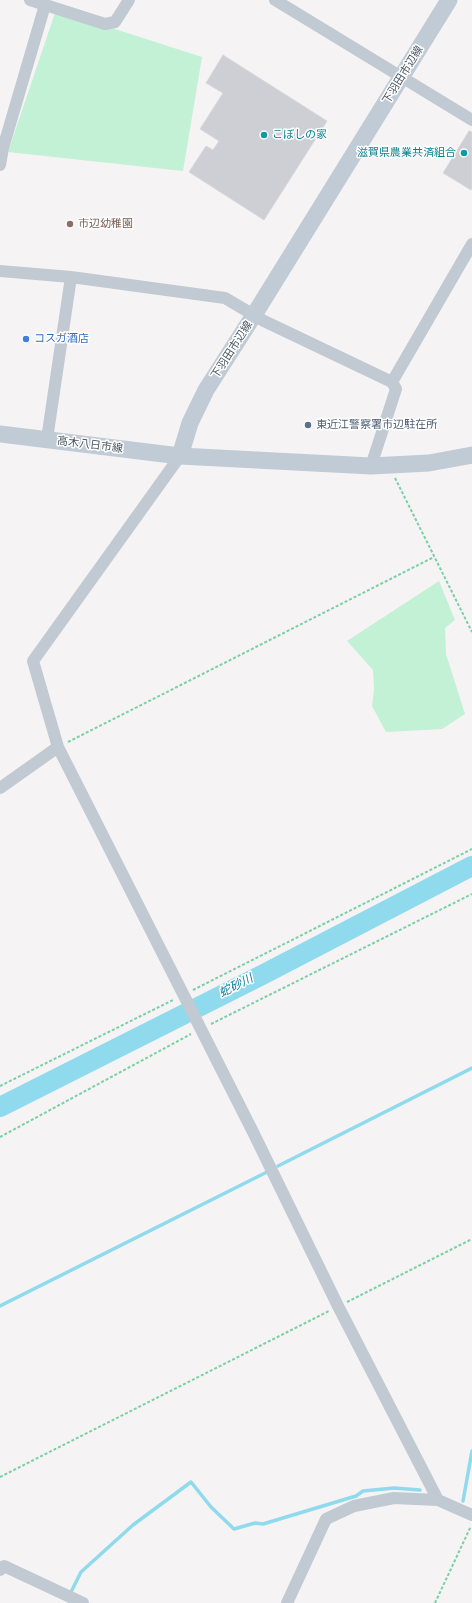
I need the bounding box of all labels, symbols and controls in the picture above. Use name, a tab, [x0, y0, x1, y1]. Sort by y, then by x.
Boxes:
street label: 下羽田市辺線	[380, 44, 426, 106]
place label: こぼしの家	[272, 128, 327, 142]
marker: こぼしの家	[259, 130, 269, 140]
place label: 滋賀県農業共済組合	[357, 146, 456, 160]
marker: 滋賀県農業共済組合	[459, 148, 469, 158]
place label: 市辺幼稚園	[78, 217, 133, 231]
marker: 市辺幼稚園	[65, 219, 75, 229]
street label: 下羽田市辺線	[208, 319, 256, 381]
place label: コスガ酒店	[34, 332, 89, 346]
marker: コスガ酒店	[21, 334, 31, 344]
place label: 東近江警察署市辺駐在所	[316, 418, 437, 432]
marker: 東近江警察署市辺駐在所	[303, 420, 313, 430]
street label: 高木八日市線	[56, 434, 124, 456]
water label: 蛇砂川	[217, 971, 255, 1001]

